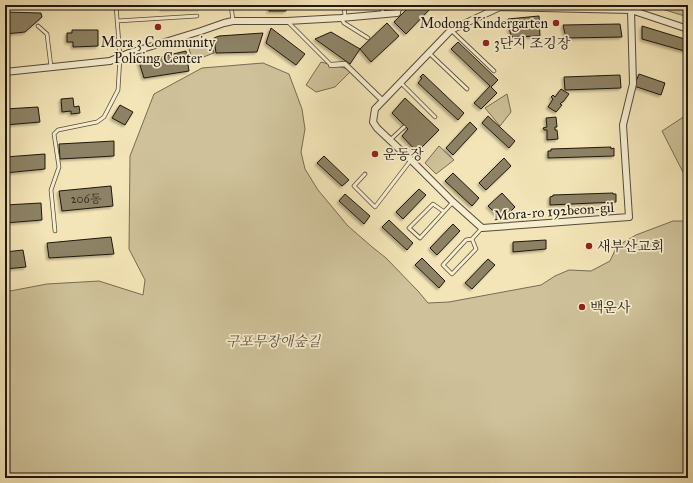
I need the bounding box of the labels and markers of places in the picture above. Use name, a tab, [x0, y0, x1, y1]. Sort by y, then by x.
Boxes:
place label: Modong Kindergarten	[420, 15, 548, 32]
marker: Modong Kindergarten	[551, 18, 561, 28]
marker: Mora 3 Community Policing Center	[153, 22, 163, 32]
place label: Mora 3 Community Policing Center	[101, 34, 216, 67]
place label: 3단지 조깅장	[494, 35, 571, 52]
marker: 3단지 조깅장	[481, 38, 491, 48]
place label: 운동장	[383, 146, 424, 163]
marker: 운동장	[370, 149, 380, 159]
place label: 새부산교회	[597, 238, 665, 255]
marker: 새부산교회	[584, 241, 594, 251]
place label: 백운사	[590, 299, 631, 316]
marker: 백운사	[577, 302, 587, 312]

